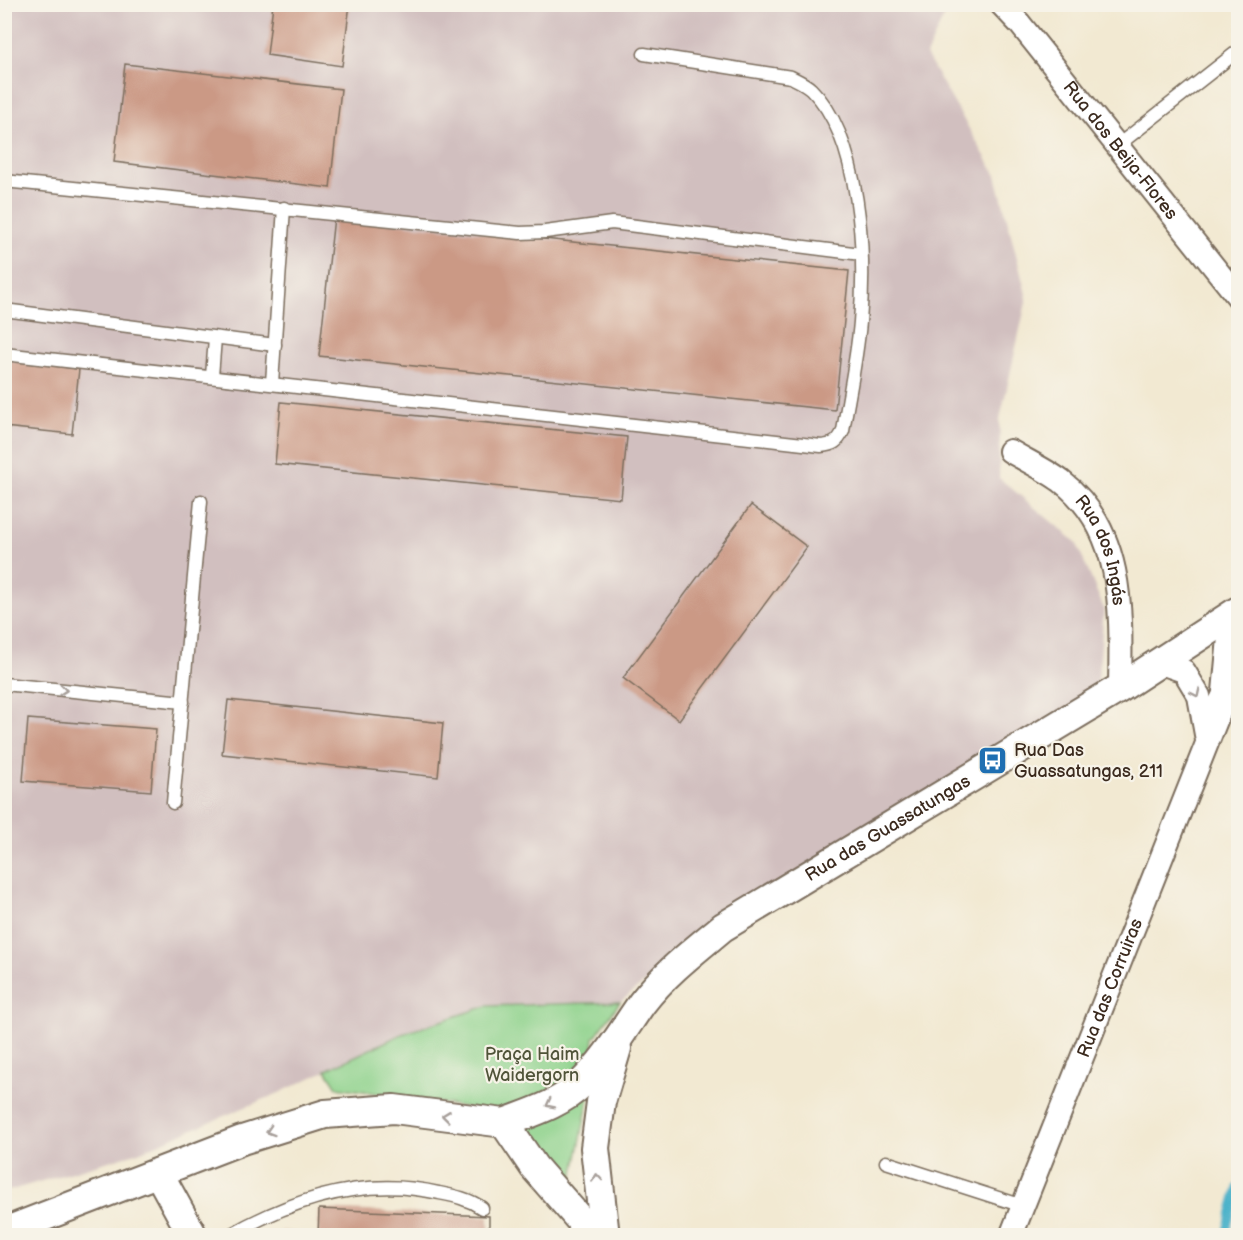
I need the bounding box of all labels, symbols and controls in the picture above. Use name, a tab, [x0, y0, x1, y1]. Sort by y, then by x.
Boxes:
street label: Rua dos Beija-Flores	[1059, 77, 1182, 224]
street label: Rua dos Ingás	[1071, 490, 1130, 606]
one-way arrow	[58, 683, 67, 696]
one-way arrow	[1189, 687, 1201, 698]
place label: Rua Das Guassatungas, 211	[1014, 740, 1163, 782]
bus stop icon: Rua Das Guassatungas, 211	[977, 744, 1009, 776]
street label: Rua das Guassatungas	[801, 770, 974, 886]
street label: Rua das Corruiras	[1073, 915, 1147, 1060]
park label: Praça Haim Waidergorn	[485, 1044, 579, 1086]
one-way arrow	[546, 1097, 557, 1108]
one-way arrow	[441, 1110, 450, 1122]
one-way arrow	[265, 1124, 276, 1137]
one-way arrow	[591, 1173, 604, 1182]

